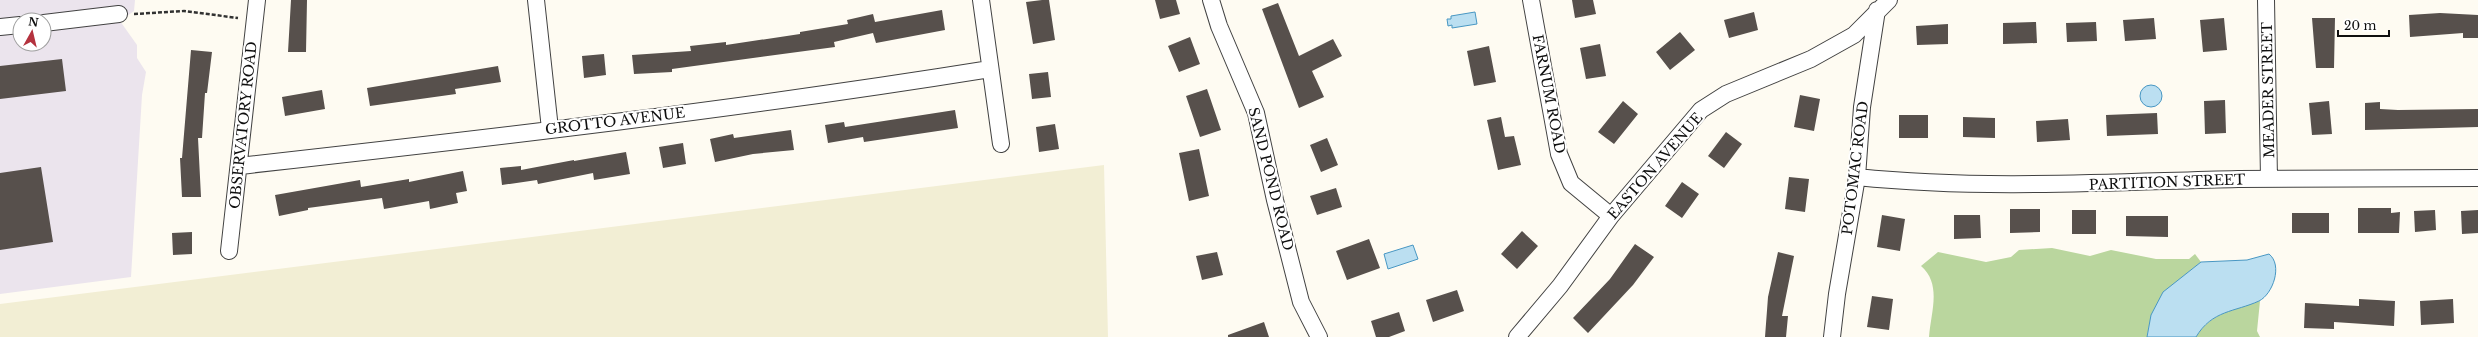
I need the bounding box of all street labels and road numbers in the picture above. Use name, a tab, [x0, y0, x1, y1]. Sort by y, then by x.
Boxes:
street label: MEADER STREET	[2258, 22, 2278, 158]
street label: FARNUM ROAD	[1529, 33, 1569, 155]
street label: OBSERVATORY ROAD	[225, 40, 261, 210]
street label: POTOMAC ROAD	[1838, 100, 1872, 236]
street label: GROTTO AVENUE	[544, 103, 686, 139]
street label: SAND POND ROAD	[1244, 105, 1298, 253]
street label: EASTON AVENUE	[1604, 109, 1706, 223]
street label: PARTITION STREET	[2088, 170, 2246, 194]

